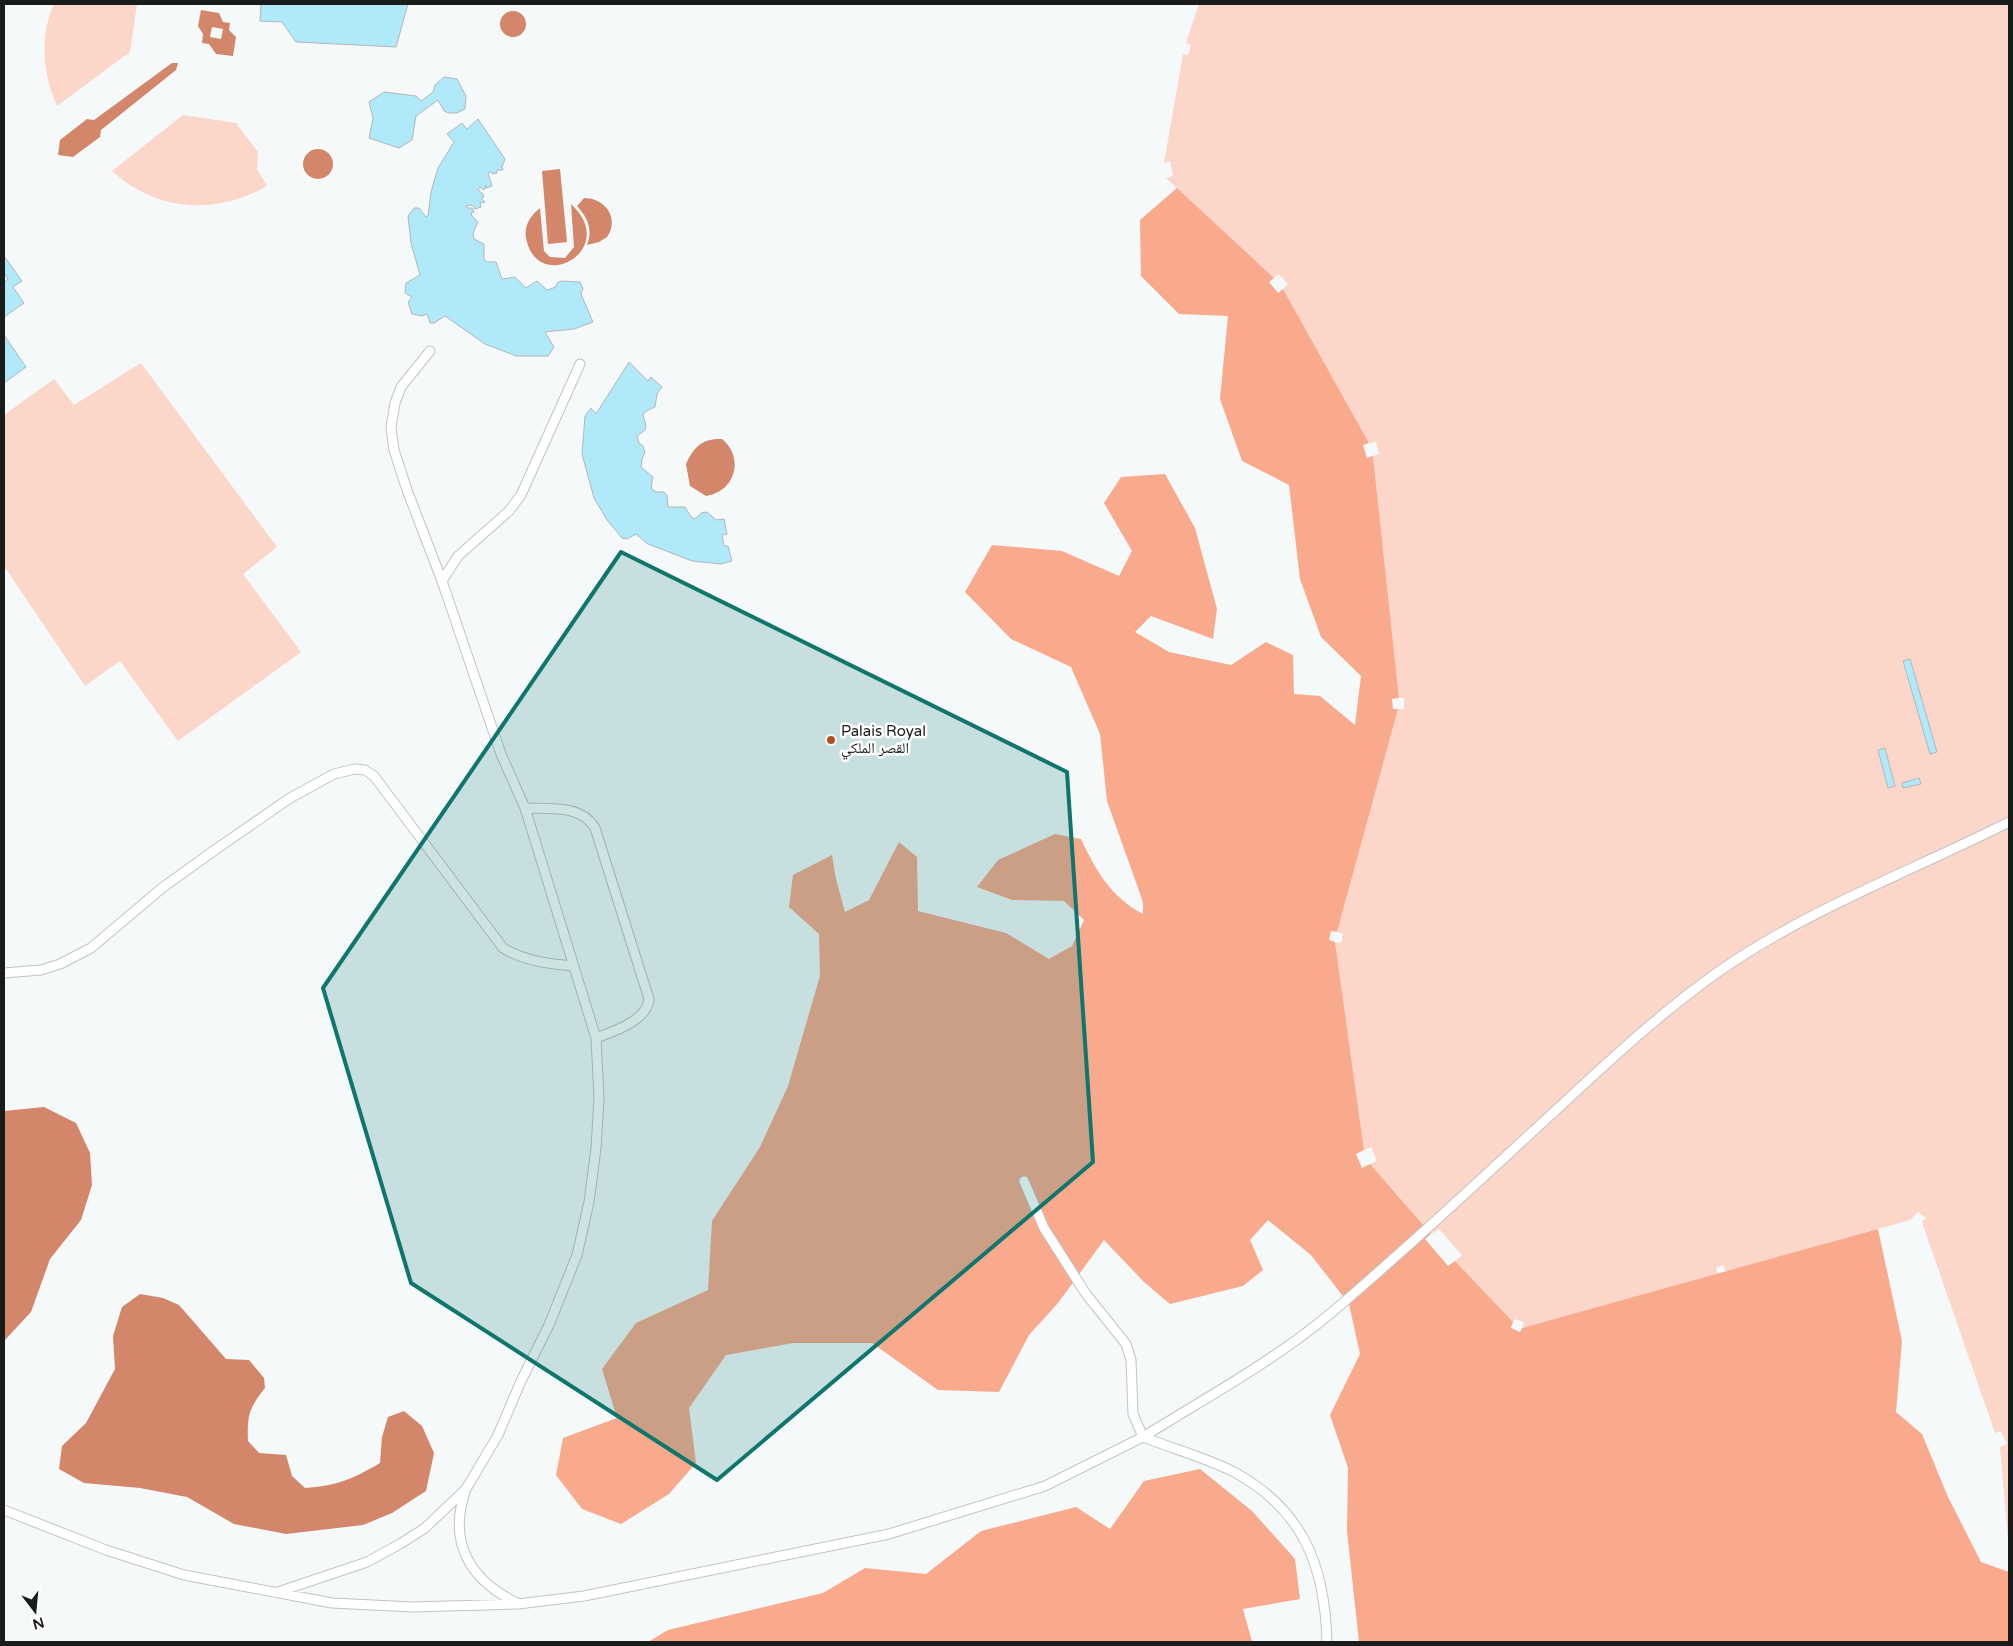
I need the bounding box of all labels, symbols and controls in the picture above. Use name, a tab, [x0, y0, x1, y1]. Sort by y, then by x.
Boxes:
place label: Palais Royal القصر الملكي	[841, 722, 926, 760]
marker: Palais Royal القصر الملكي	[825, 734, 837, 746]
north arrow	[10, 1586, 60, 1636]
text: N	[31, 1613, 46, 1633]

